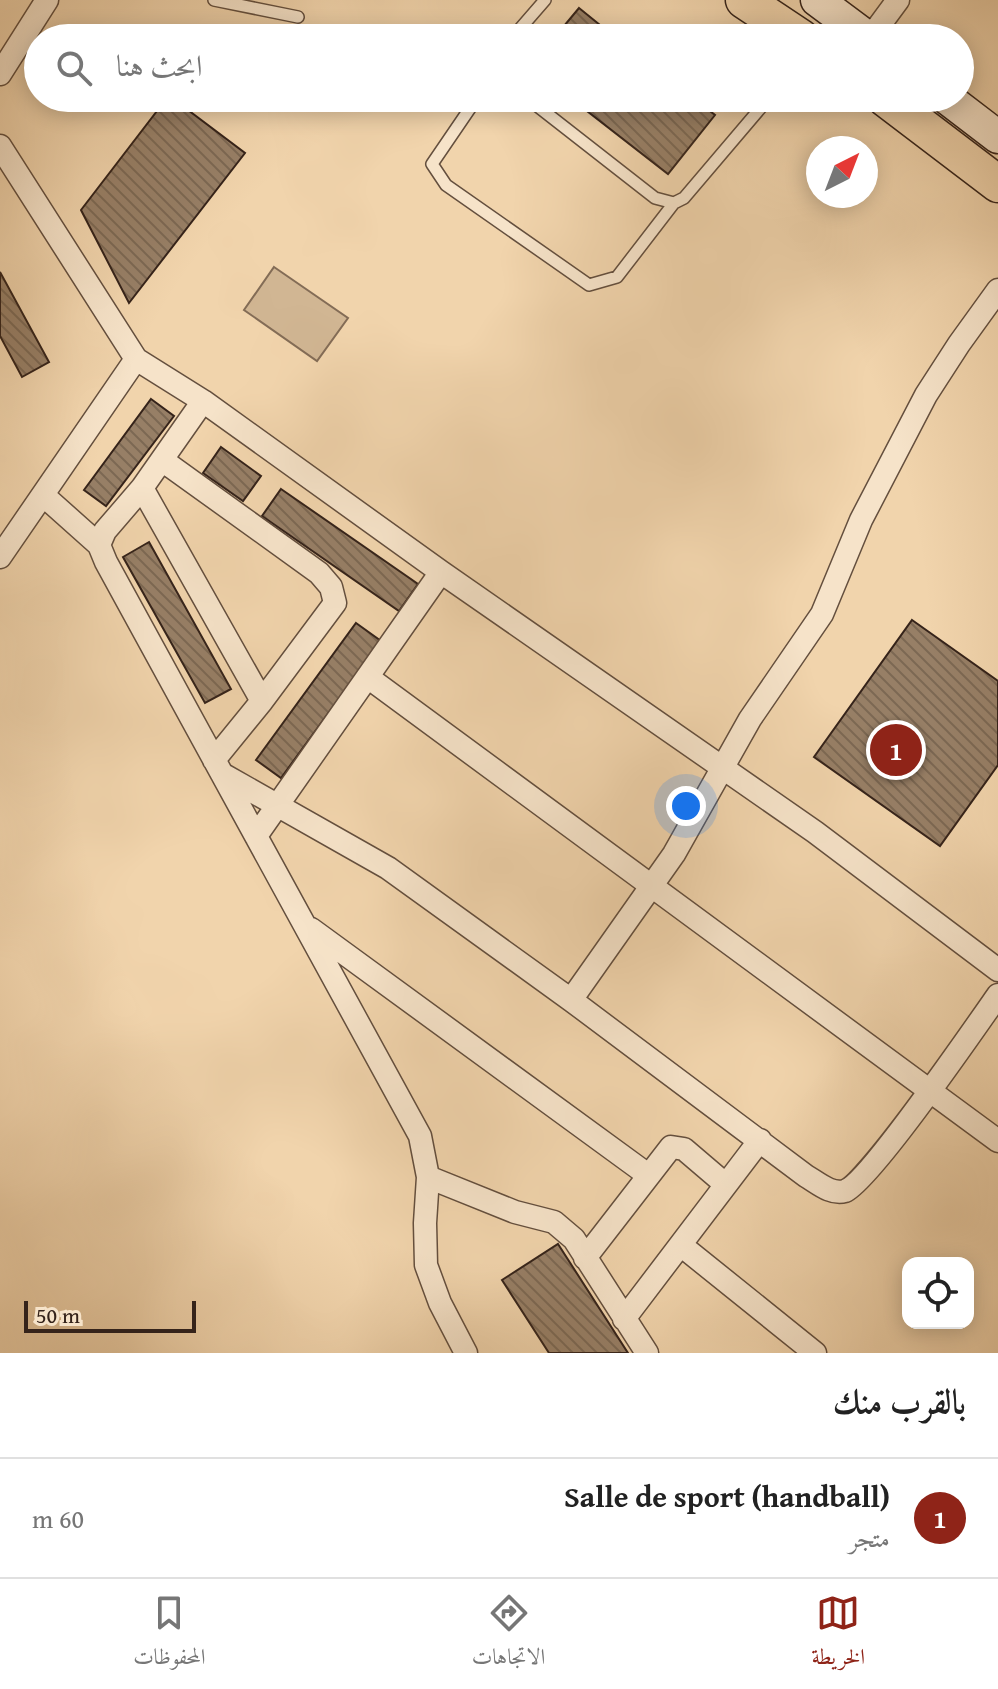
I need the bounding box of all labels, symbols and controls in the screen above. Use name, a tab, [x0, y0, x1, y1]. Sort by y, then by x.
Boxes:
search box	[24, 24, 974, 112]
text: ابحث هنا	[116, 43, 203, 87]
icon: search	[52, 46, 96, 90]
north arrow	[806, 136, 878, 208]
pin: 1	[870, 720, 922, 780]
your location	[666, 786, 706, 826]
map controls	[902, 1257, 974, 1329]
button: locate	[902, 1257, 974, 1329]
scale bar	[24, 1297, 196, 1333]
text: 50 m	[36, 1299, 80, 1331]
text: بالقرب منك	[833, 1376, 966, 1425]
text: Salle de sport (handball)	[564, 1474, 890, 1518]
text: 60 m	[32, 1499, 84, 1538]
text: 1	[933, 1499, 947, 1538]
text: متجر	[849, 1518, 890, 1557]
tab: المحفوظات	[133, 1591, 206, 1678]
tab: الاتجاهات	[472, 1591, 545, 1678]
tab: الخريطة	[811, 1591, 865, 1678]

